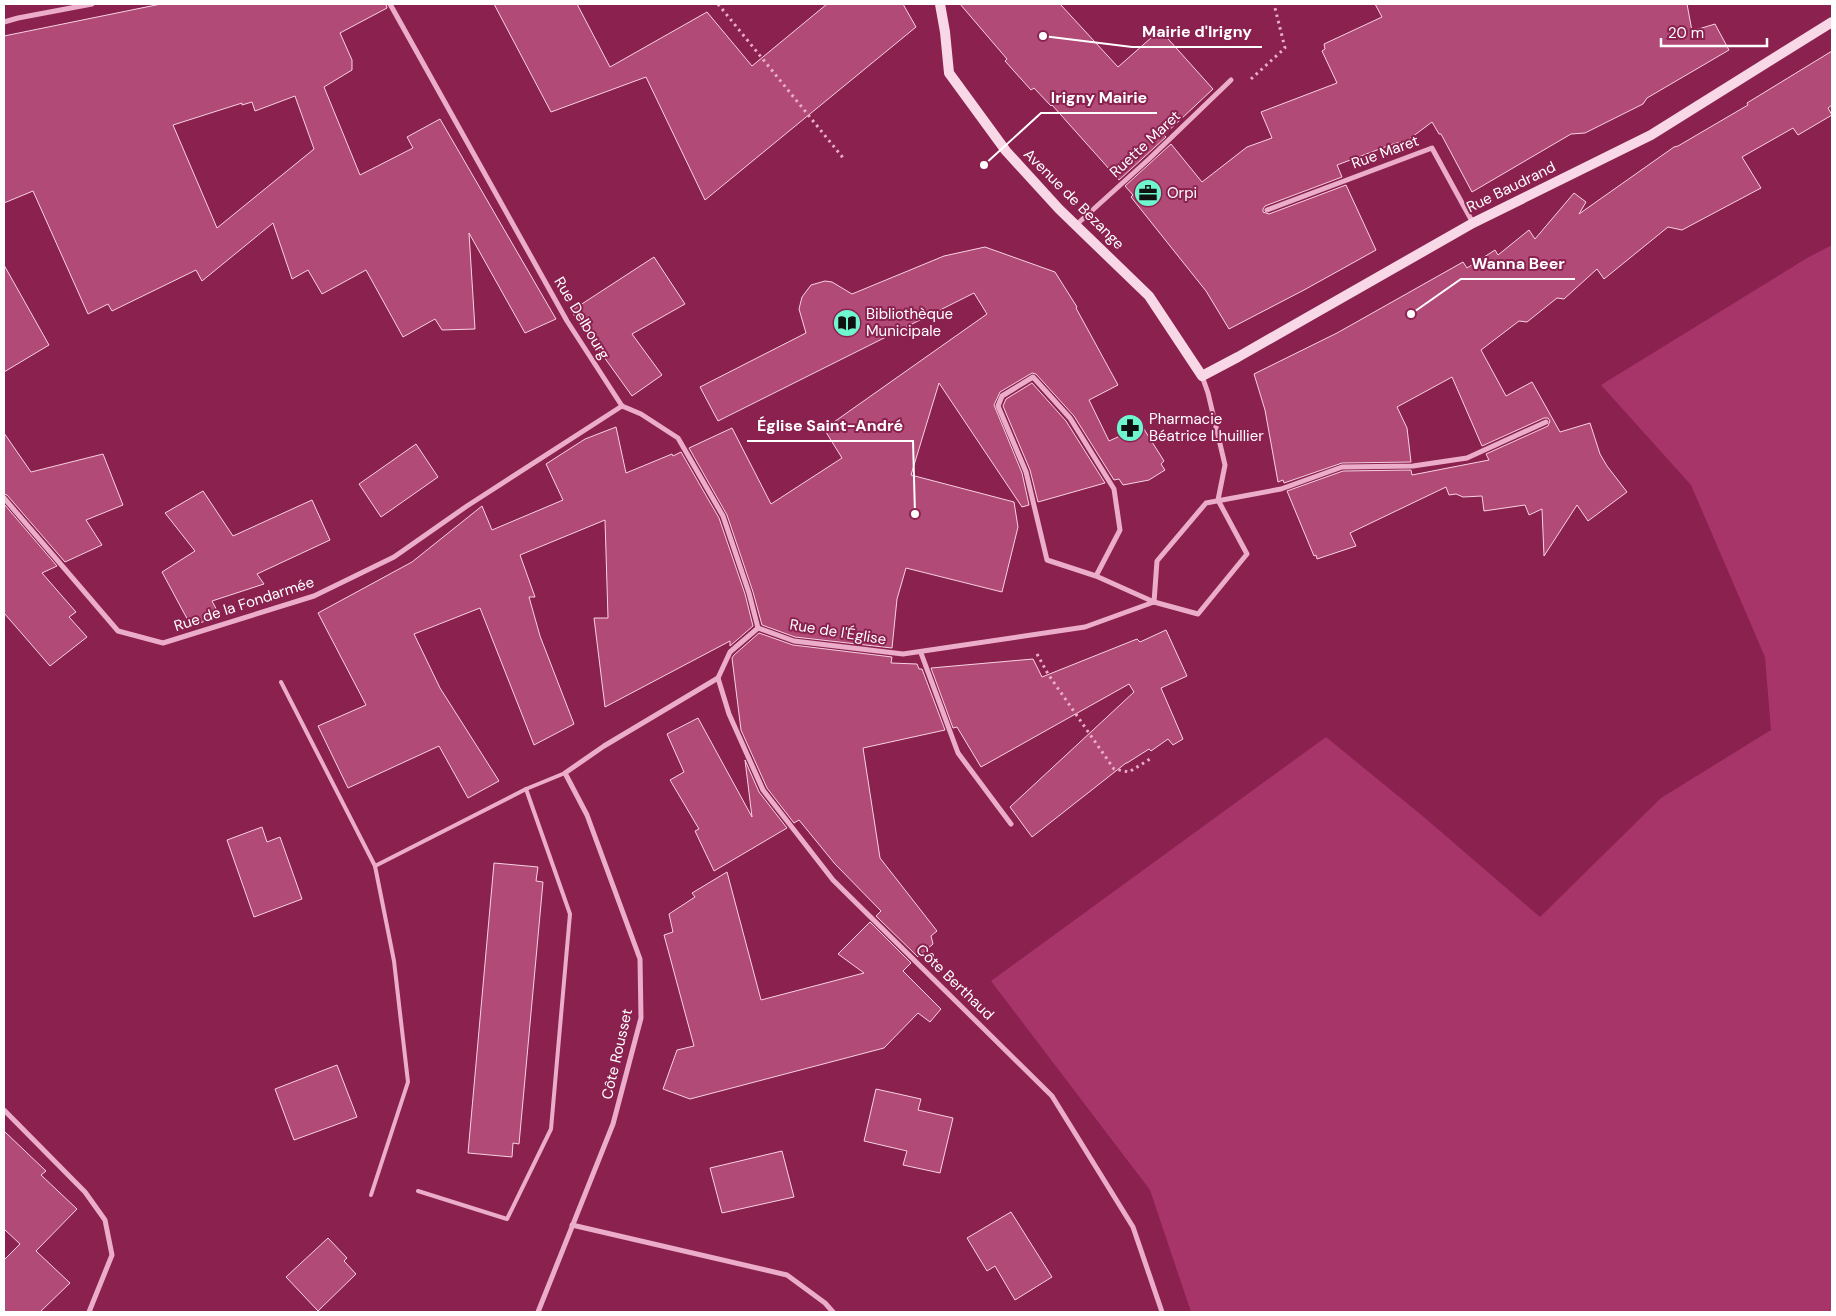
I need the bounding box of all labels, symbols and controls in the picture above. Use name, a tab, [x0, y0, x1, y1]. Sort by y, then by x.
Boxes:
scale bar	[1661, 15, 1767, 47]
callout: Mairie d'Irigny	[1132, 16, 1262, 47]
text: Mairie d'Irigny	[1142, 21, 1252, 42]
text: 20 m	[1668, 23, 1704, 43]
callout: Irigny Mairie	[1041, 82, 1157, 113]
text: Irigny Mairie	[1051, 87, 1147, 108]
street label: Ruette Maret	[1105, 106, 1185, 182]
street label: Rue Maret	[1349, 131, 1422, 173]
street label: Avenue de Bezange	[1019, 144, 1129, 254]
street label: Rue Baudrand	[1463, 157, 1559, 217]
office icon: Orpi	[1133, 178, 1163, 208]
place label: Orpi	[1167, 183, 1197, 203]
callout: Wanna Beer	[1461, 248, 1575, 279]
text: Wanna Beer	[1471, 253, 1565, 274]
street label: Rue Delbourg	[550, 273, 614, 363]
place label: Bibliothèque Municipale	[866, 304, 953, 341]
library icon: Bibliothèque Municipale	[832, 308, 862, 338]
place label: Pharmacie Béatrice Lhuillier	[1149, 409, 1264, 446]
callout: Église Saint-André	[747, 410, 913, 441]
pharmacy icon: Pharmacie Béatrice Lhuillier	[1115, 413, 1145, 443]
text: Église Saint-André	[757, 415, 903, 436]
street label: Rue de la Fondarmée	[171, 572, 317, 636]
street label: Rue de l'Église	[788, 614, 888, 650]
street label: Côte Berthaud	[912, 940, 998, 1024]
street label: Côte Rousset	[597, 1006, 637, 1101]

